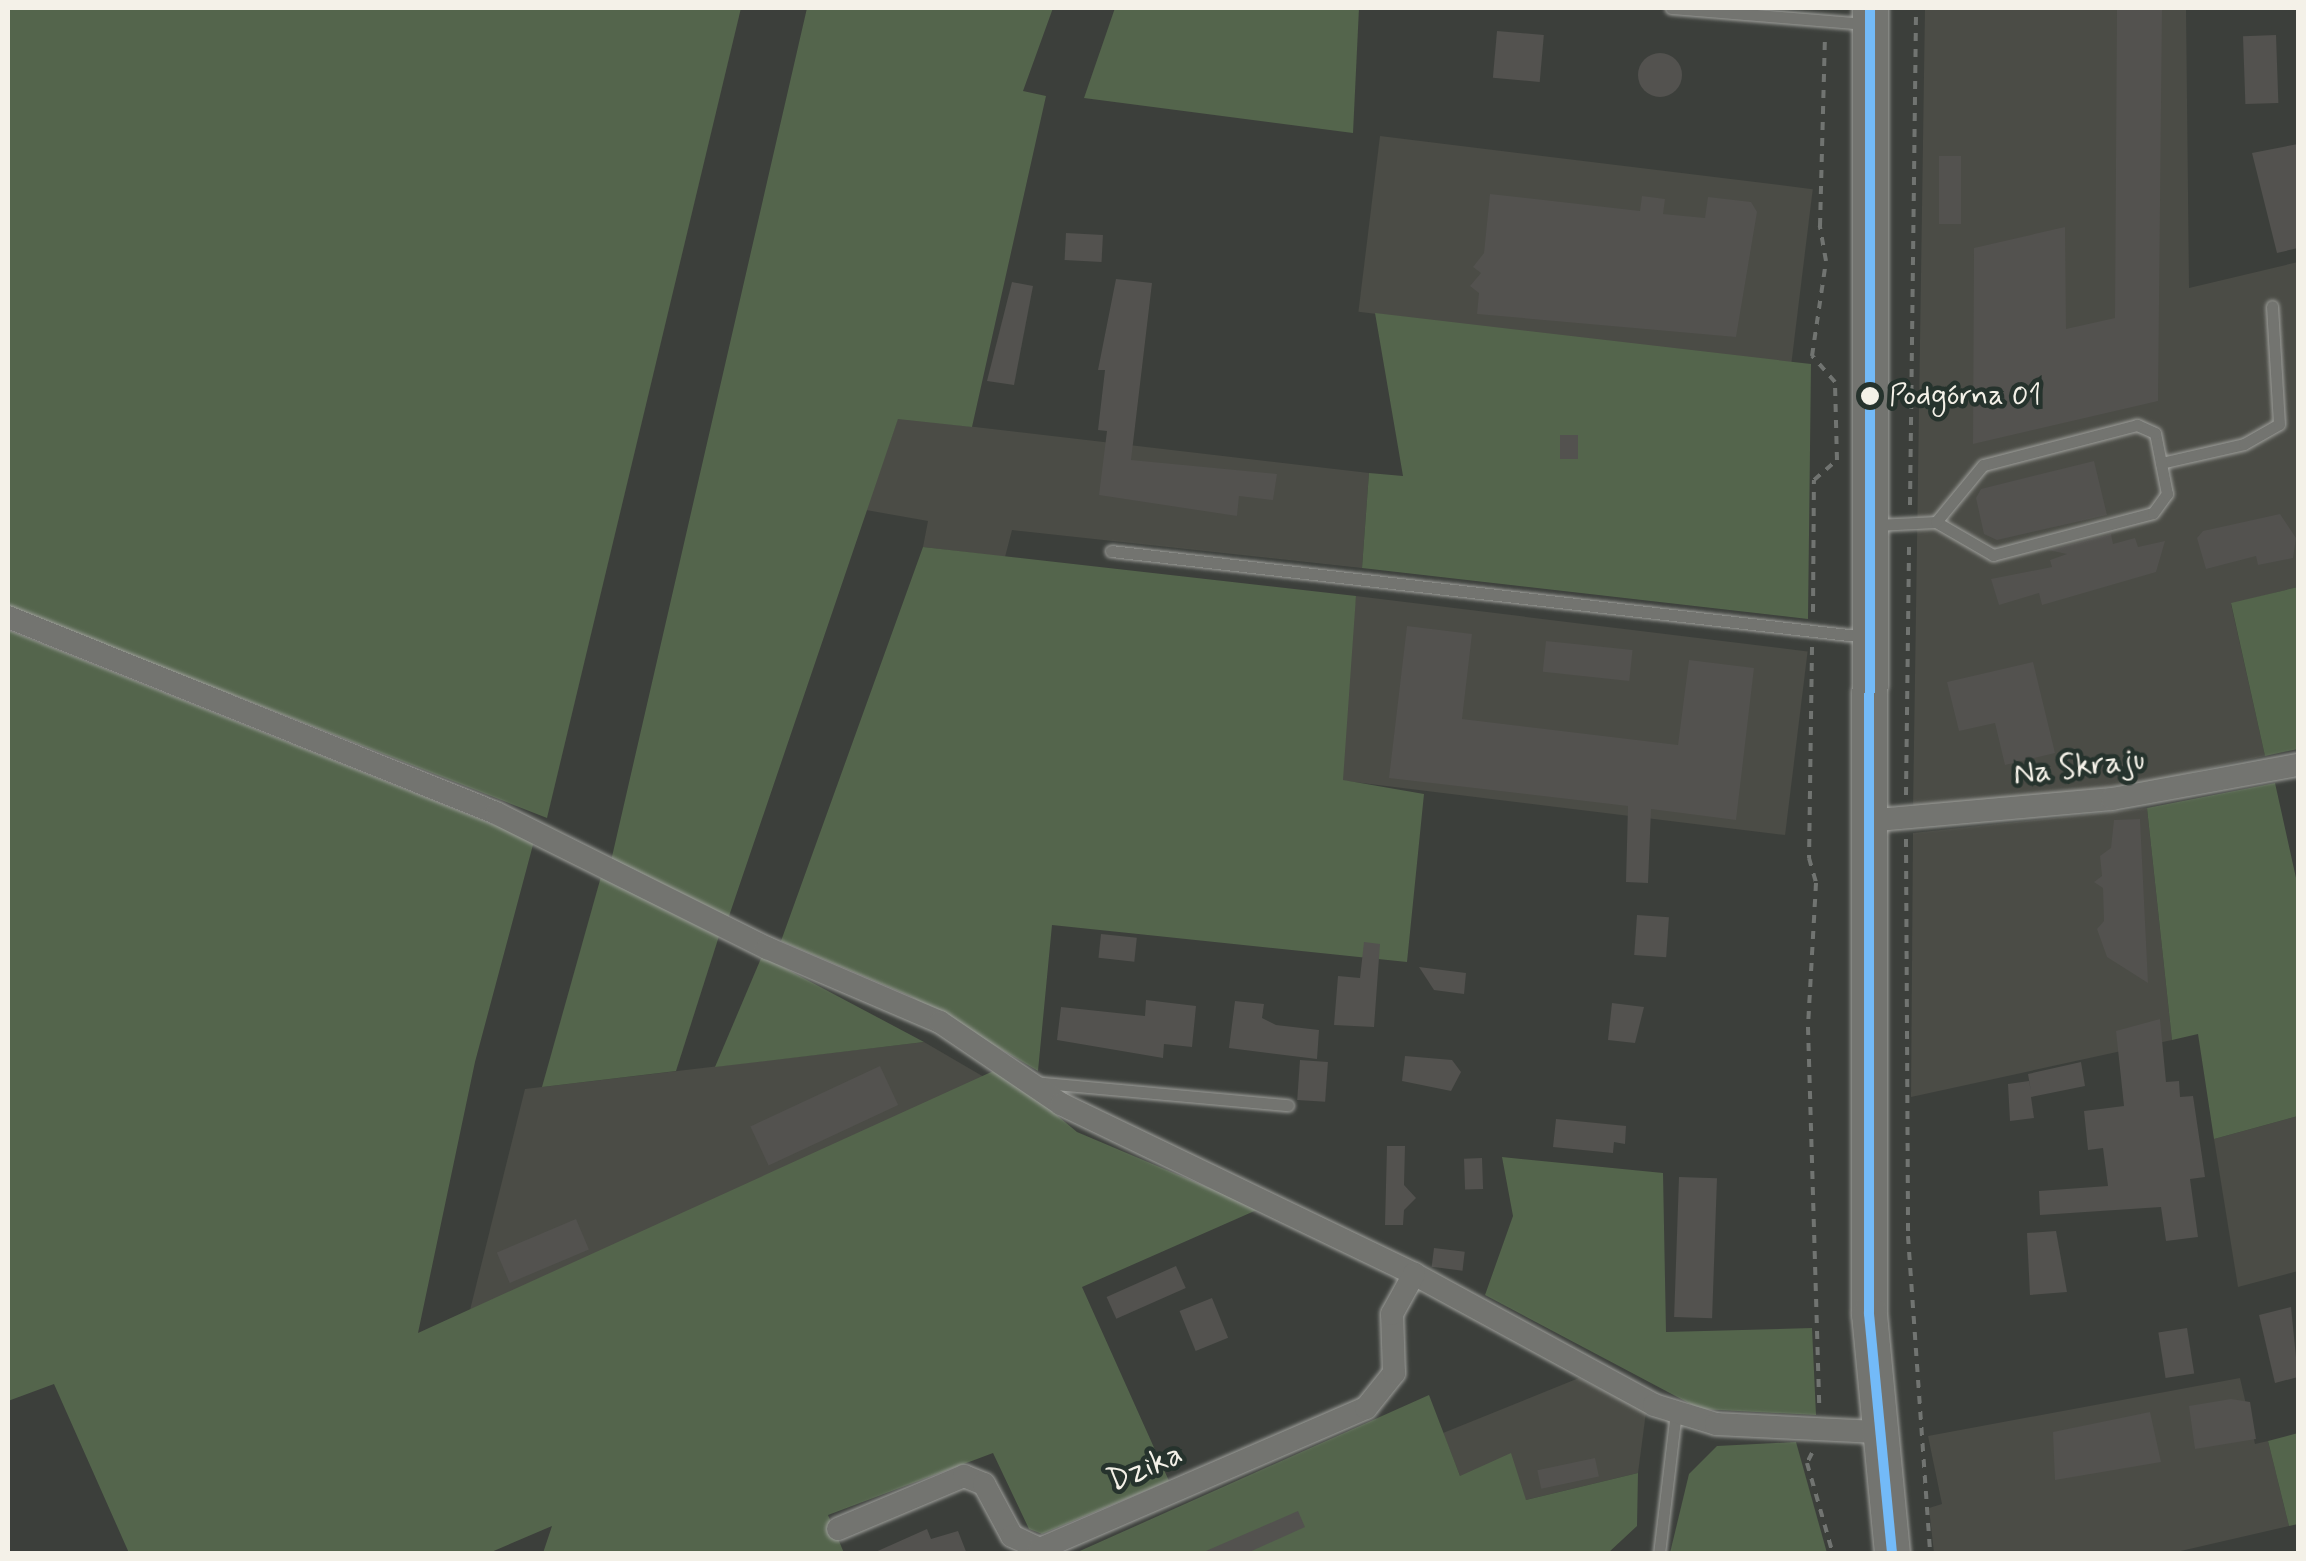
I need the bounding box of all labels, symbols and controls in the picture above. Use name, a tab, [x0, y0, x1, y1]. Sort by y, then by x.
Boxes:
place label: Podgórna 01	[1889, 378, 2041, 414]
marker: Podgórna 01	[1860, 386, 1880, 406]
street label: Na Skraju	[2010, 740, 2148, 794]
street label: Dzika	[1102, 1435, 1188, 1501]

